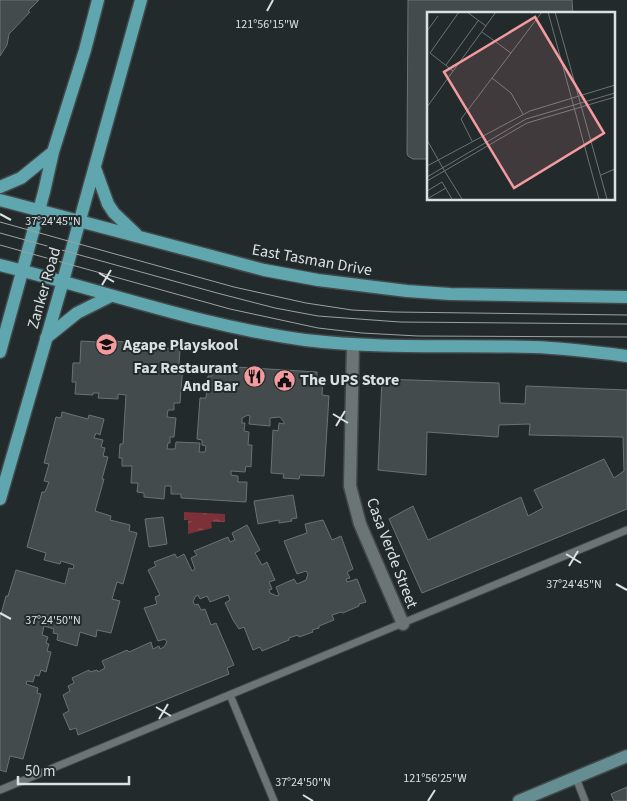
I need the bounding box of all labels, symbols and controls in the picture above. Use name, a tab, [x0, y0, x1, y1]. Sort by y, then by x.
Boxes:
inset map	[427, 12, 614, 200]
text: 121°56'15"W	[235, 16, 299, 33]
text: 37°24'45"N	[25, 213, 81, 230]
street label: East Tasman Drive	[250, 239, 374, 281]
street label: Zanker Road	[22, 245, 66, 331]
school or university icon: Agape Playskool	[95, 333, 119, 357]
place label: Agape Playskool	[122, 334, 239, 356]
place label: Faz Restaurant And Bar	[134, 357, 239, 397]
restaurant icon: Faz Restaurant And Bar	[242, 365, 266, 389]
public building icon: The UPS Store	[272, 368, 296, 392]
place label: The UPS Store	[300, 369, 399, 391]
street label: Casa Verde Street	[361, 495, 423, 612]
text: 37°24'45"N	[546, 576, 602, 593]
text: 37°24'50"N	[25, 612, 81, 629]
scale bar	[18, 754, 129, 786]
text: 50 m	[25, 761, 55, 782]
text: 121°56'25"W	[403, 770, 467, 787]
text: 37°24'50"N	[275, 774, 331, 791]

